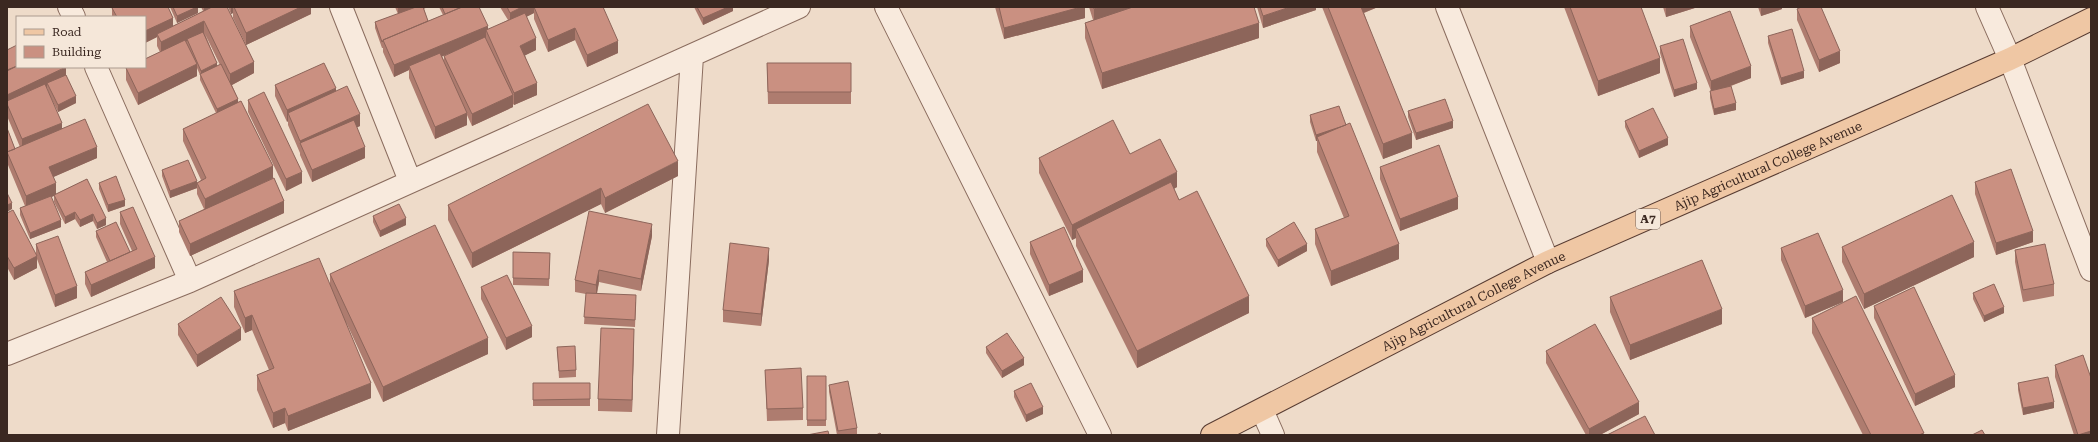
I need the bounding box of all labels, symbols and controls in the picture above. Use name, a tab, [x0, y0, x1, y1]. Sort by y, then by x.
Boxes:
legend	[16, 16, 146, 68]
text: Road	[52, 25, 82, 39]
text: Building	[52, 45, 101, 59]
street label: Ajip Agricultural College Avenue	[1672, 118, 1864, 214]
road number: A7	[1636, 209, 1660, 229]
street label: Ajip Agricultural College Avenue	[1380, 248, 1568, 354]

